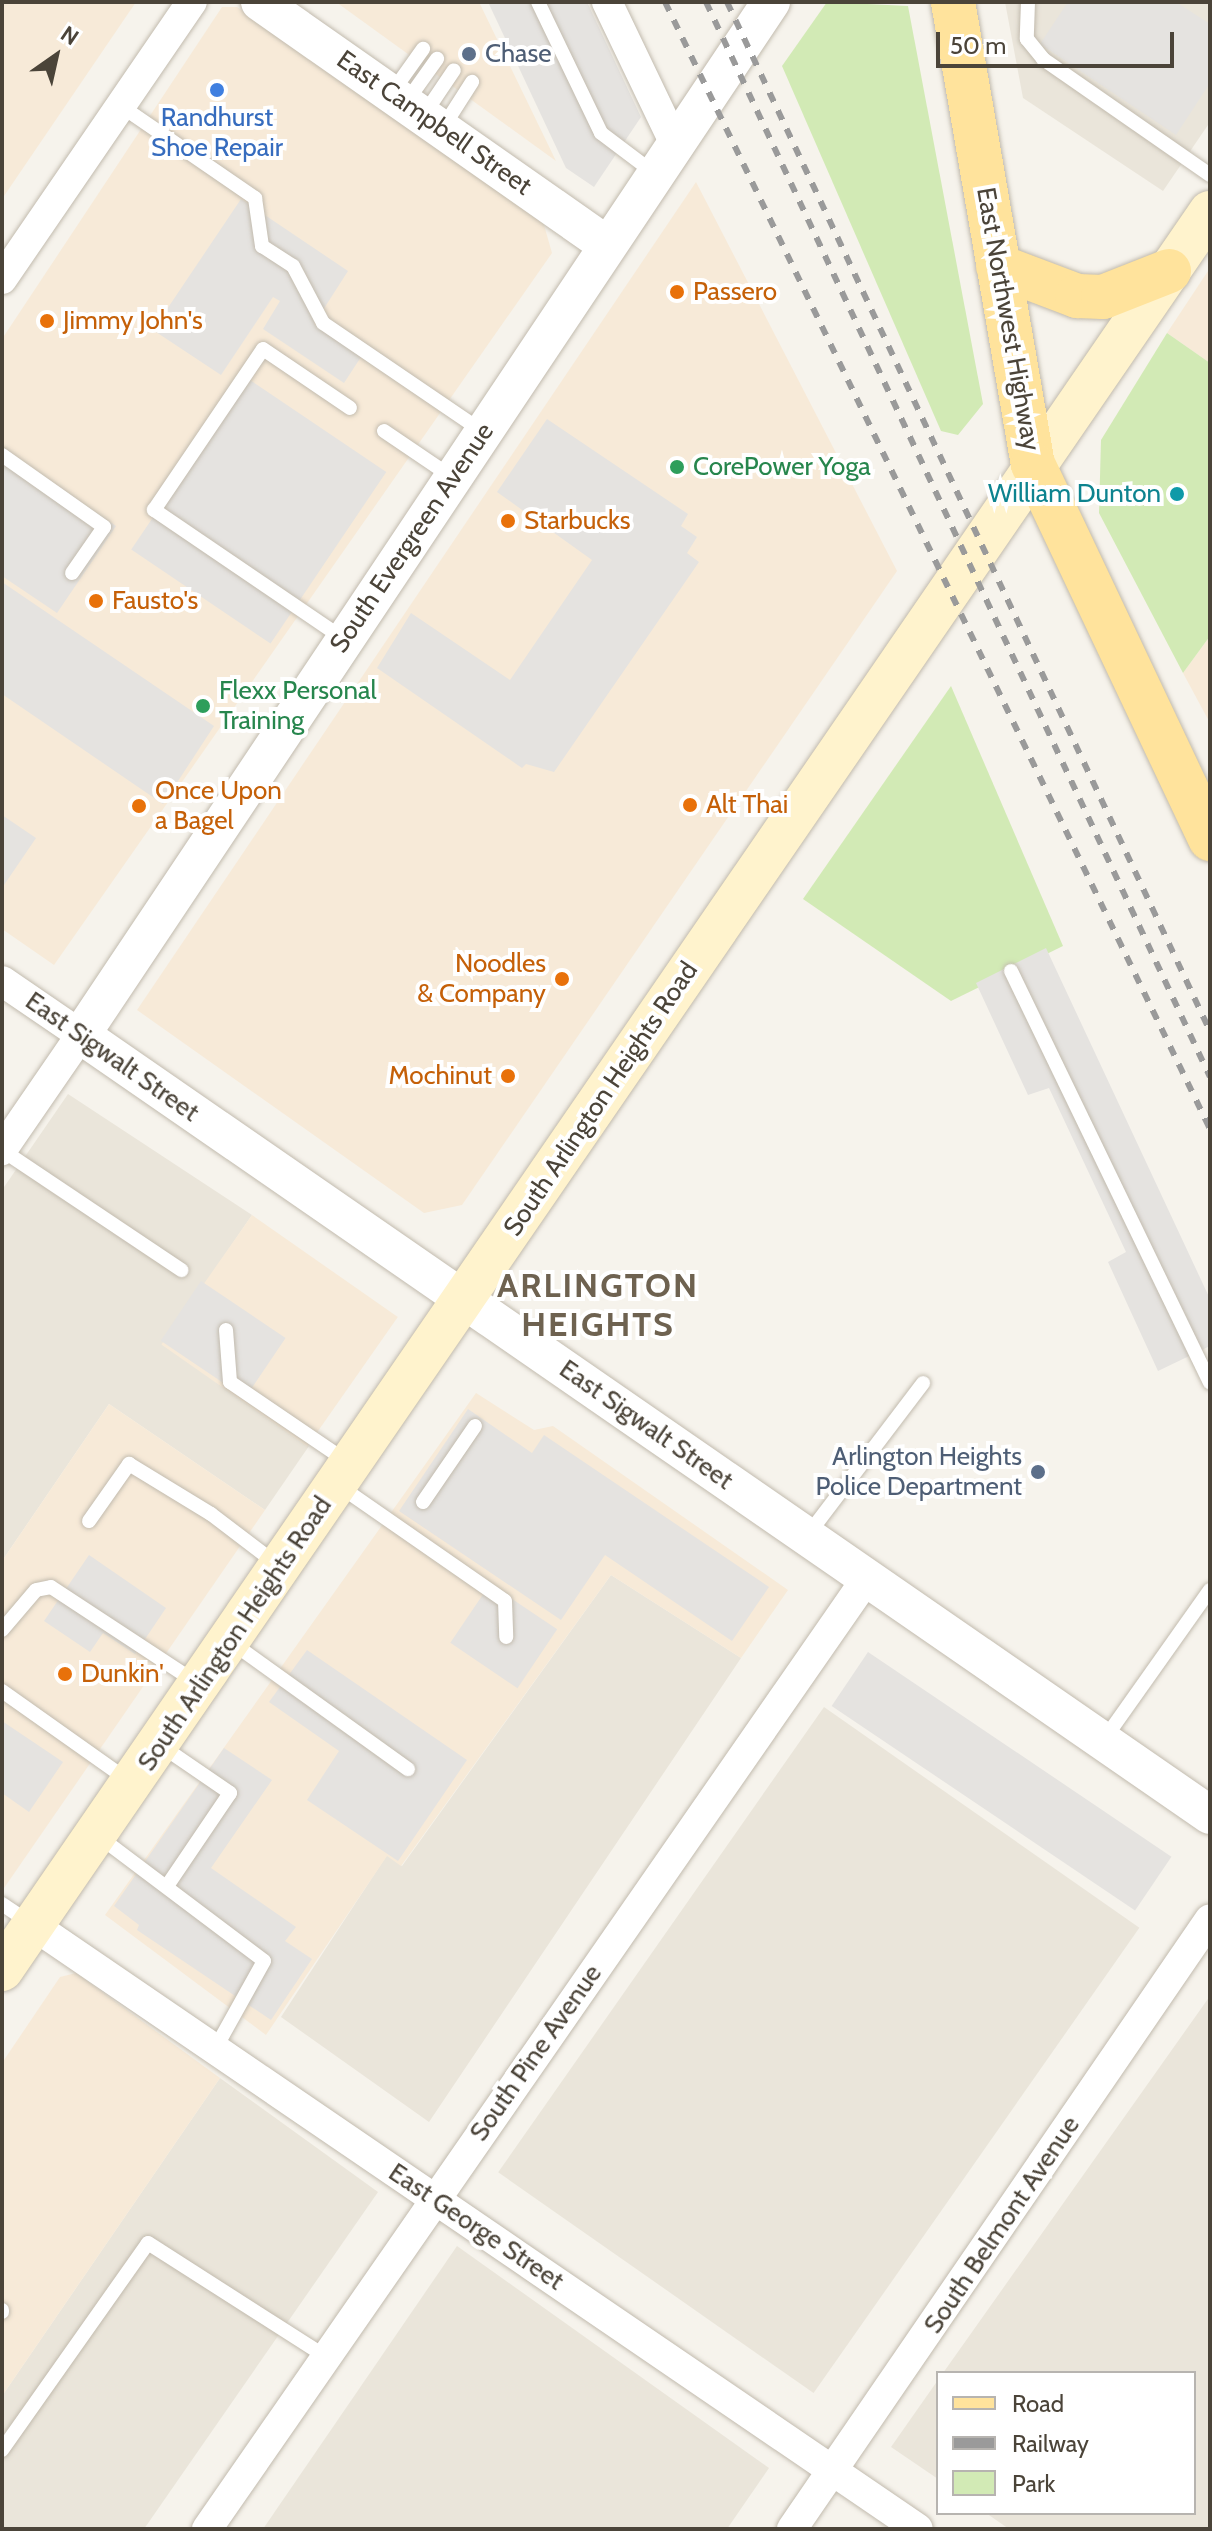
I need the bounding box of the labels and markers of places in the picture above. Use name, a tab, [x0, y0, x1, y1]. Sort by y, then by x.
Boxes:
place label: Chase	[485, 38, 552, 70]
marker: Chase	[460, 45, 478, 63]
marker: Randhurst Shoe Repair	[208, 81, 226, 99]
place label: Randhurst Shoe Repair	[151, 102, 283, 164]
place label: Passero	[693, 276, 777, 308]
marker: Passero	[668, 283, 686, 301]
place label: Jimmy John's	[63, 305, 203, 337]
marker: Jimmy John's	[38, 312, 56, 330]
place label: CorePower Yoga	[693, 451, 871, 483]
marker: CorePower Yoga	[668, 458, 686, 476]
place label: William Dunton	[988, 478, 1161, 510]
marker: William Dunton	[1168, 485, 1186, 503]
place label: Starbucks	[524, 505, 631, 537]
marker: Starbucks	[499, 512, 517, 530]
place label: Fausto's	[112, 585, 198, 617]
marker: Fausto's	[87, 592, 105, 610]
place label: Flexx Personal Training	[219, 675, 377, 736]
marker: Flexx Personal Training	[194, 697, 212, 715]
place label: Once Upon a Bagel	[155, 775, 282, 836]
place label: Alt Thai	[706, 789, 788, 821]
marker: Alt Thai	[681, 796, 699, 814]
marker: Once Upon a Bagel	[130, 797, 148, 815]
place label: Noodles & Company	[417, 948, 546, 1010]
marker: Noodles & Company	[553, 970, 571, 988]
place label: Mochinut	[389, 1060, 492, 1092]
marker: Mochinut	[499, 1067, 517, 1085]
place label: Arlington Heights Police Department	[816, 1441, 1022, 1502]
marker: Arlington Heights Police Department	[1029, 1463, 1047, 1481]
place label: Dunkin'	[81, 1658, 164, 1690]
marker: Dunkin'	[56, 1665, 74, 1683]

